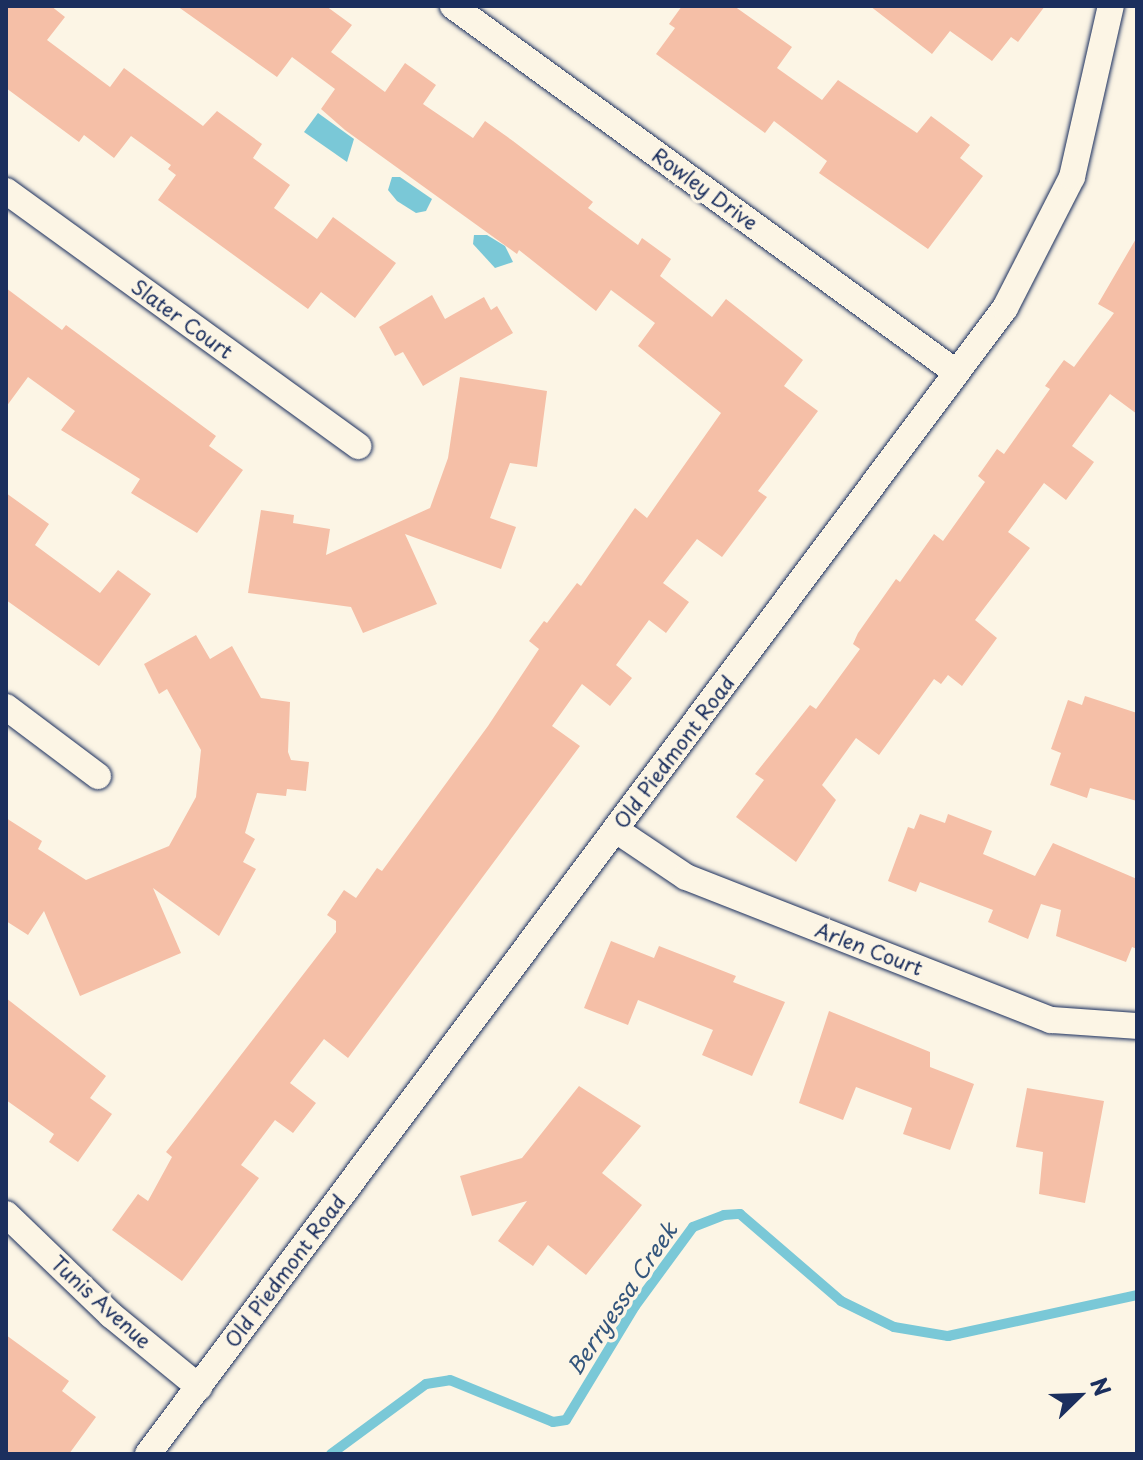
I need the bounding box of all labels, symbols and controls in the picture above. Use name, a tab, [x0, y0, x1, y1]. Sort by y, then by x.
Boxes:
street label: Rowley Drive	[647, 142, 763, 236]
street label: Slater Court	[126, 274, 238, 364]
street label: Old Piedmont Road	[609, 671, 739, 833]
street label: Arlen Court	[811, 917, 927, 981]
street label: Old Piedmont Road	[220, 1190, 350, 1352]
water label: Berryessa Creek	[560, 1217, 682, 1379]
street label: Tunis Avenue	[46, 1251, 156, 1353]
north arrow	[1039, 1356, 1119, 1436]
text: N	[1083, 1372, 1120, 1401]

